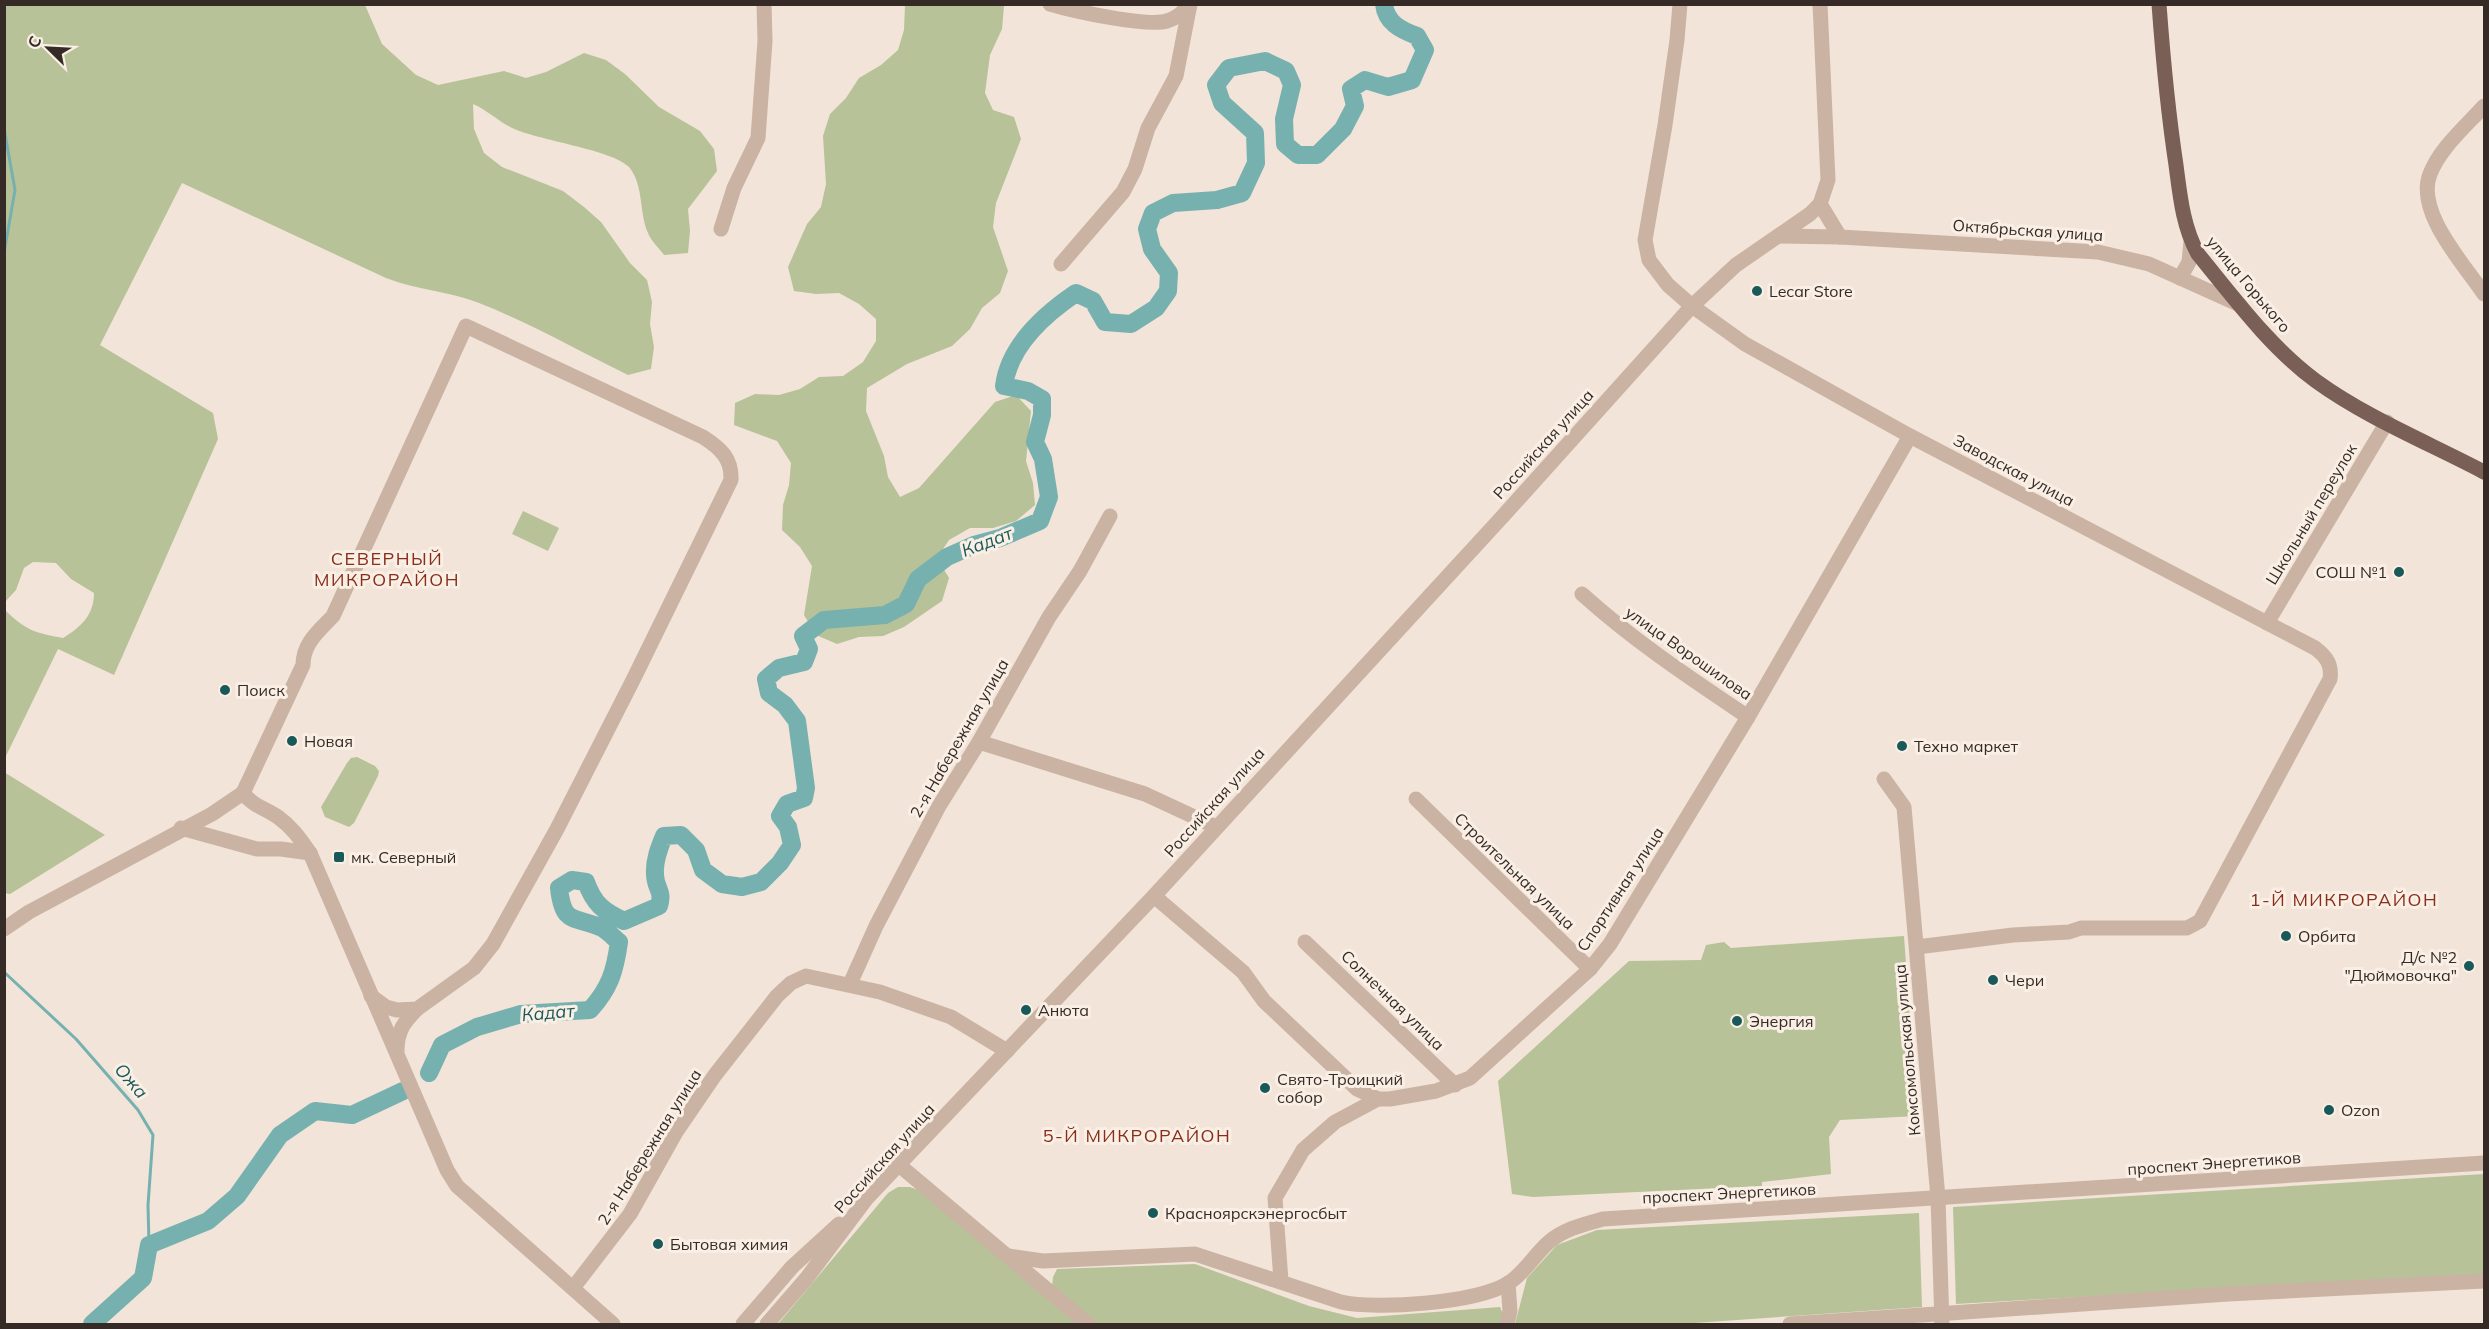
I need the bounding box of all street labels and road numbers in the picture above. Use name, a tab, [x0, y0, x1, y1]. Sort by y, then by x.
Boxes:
street label: Октябрьская улица	[1952, 215, 2104, 245]
street label: улица Горького	[2203, 232, 2295, 336]
street label: Российская улица	[1488, 385, 1598, 503]
street label: Заводская улица	[1950, 430, 2078, 510]
street label: Школьный переулок	[2261, 440, 2361, 588]
street label: улица Ворошилова	[1622, 602, 1756, 704]
street label: 2-я Набережная улица	[905, 655, 1013, 821]
street label: Российская улица	[1159, 743, 1269, 861]
street label: Строительная улица	[1451, 808, 1579, 934]
street label: Спортивная улица	[1572, 823, 1668, 955]
street label: Солнечная улица	[1337, 946, 1449, 1054]
street label: Комсомольская улица	[1890, 963, 1924, 1137]
street label: 2-я Набережная улица	[593, 1065, 705, 1229]
street label: Российская улица	[829, 1099, 939, 1217]
street label: проспект Энергетиков	[2127, 1147, 2302, 1179]
street label: проспект Энергетиков	[1642, 1178, 1816, 1208]

